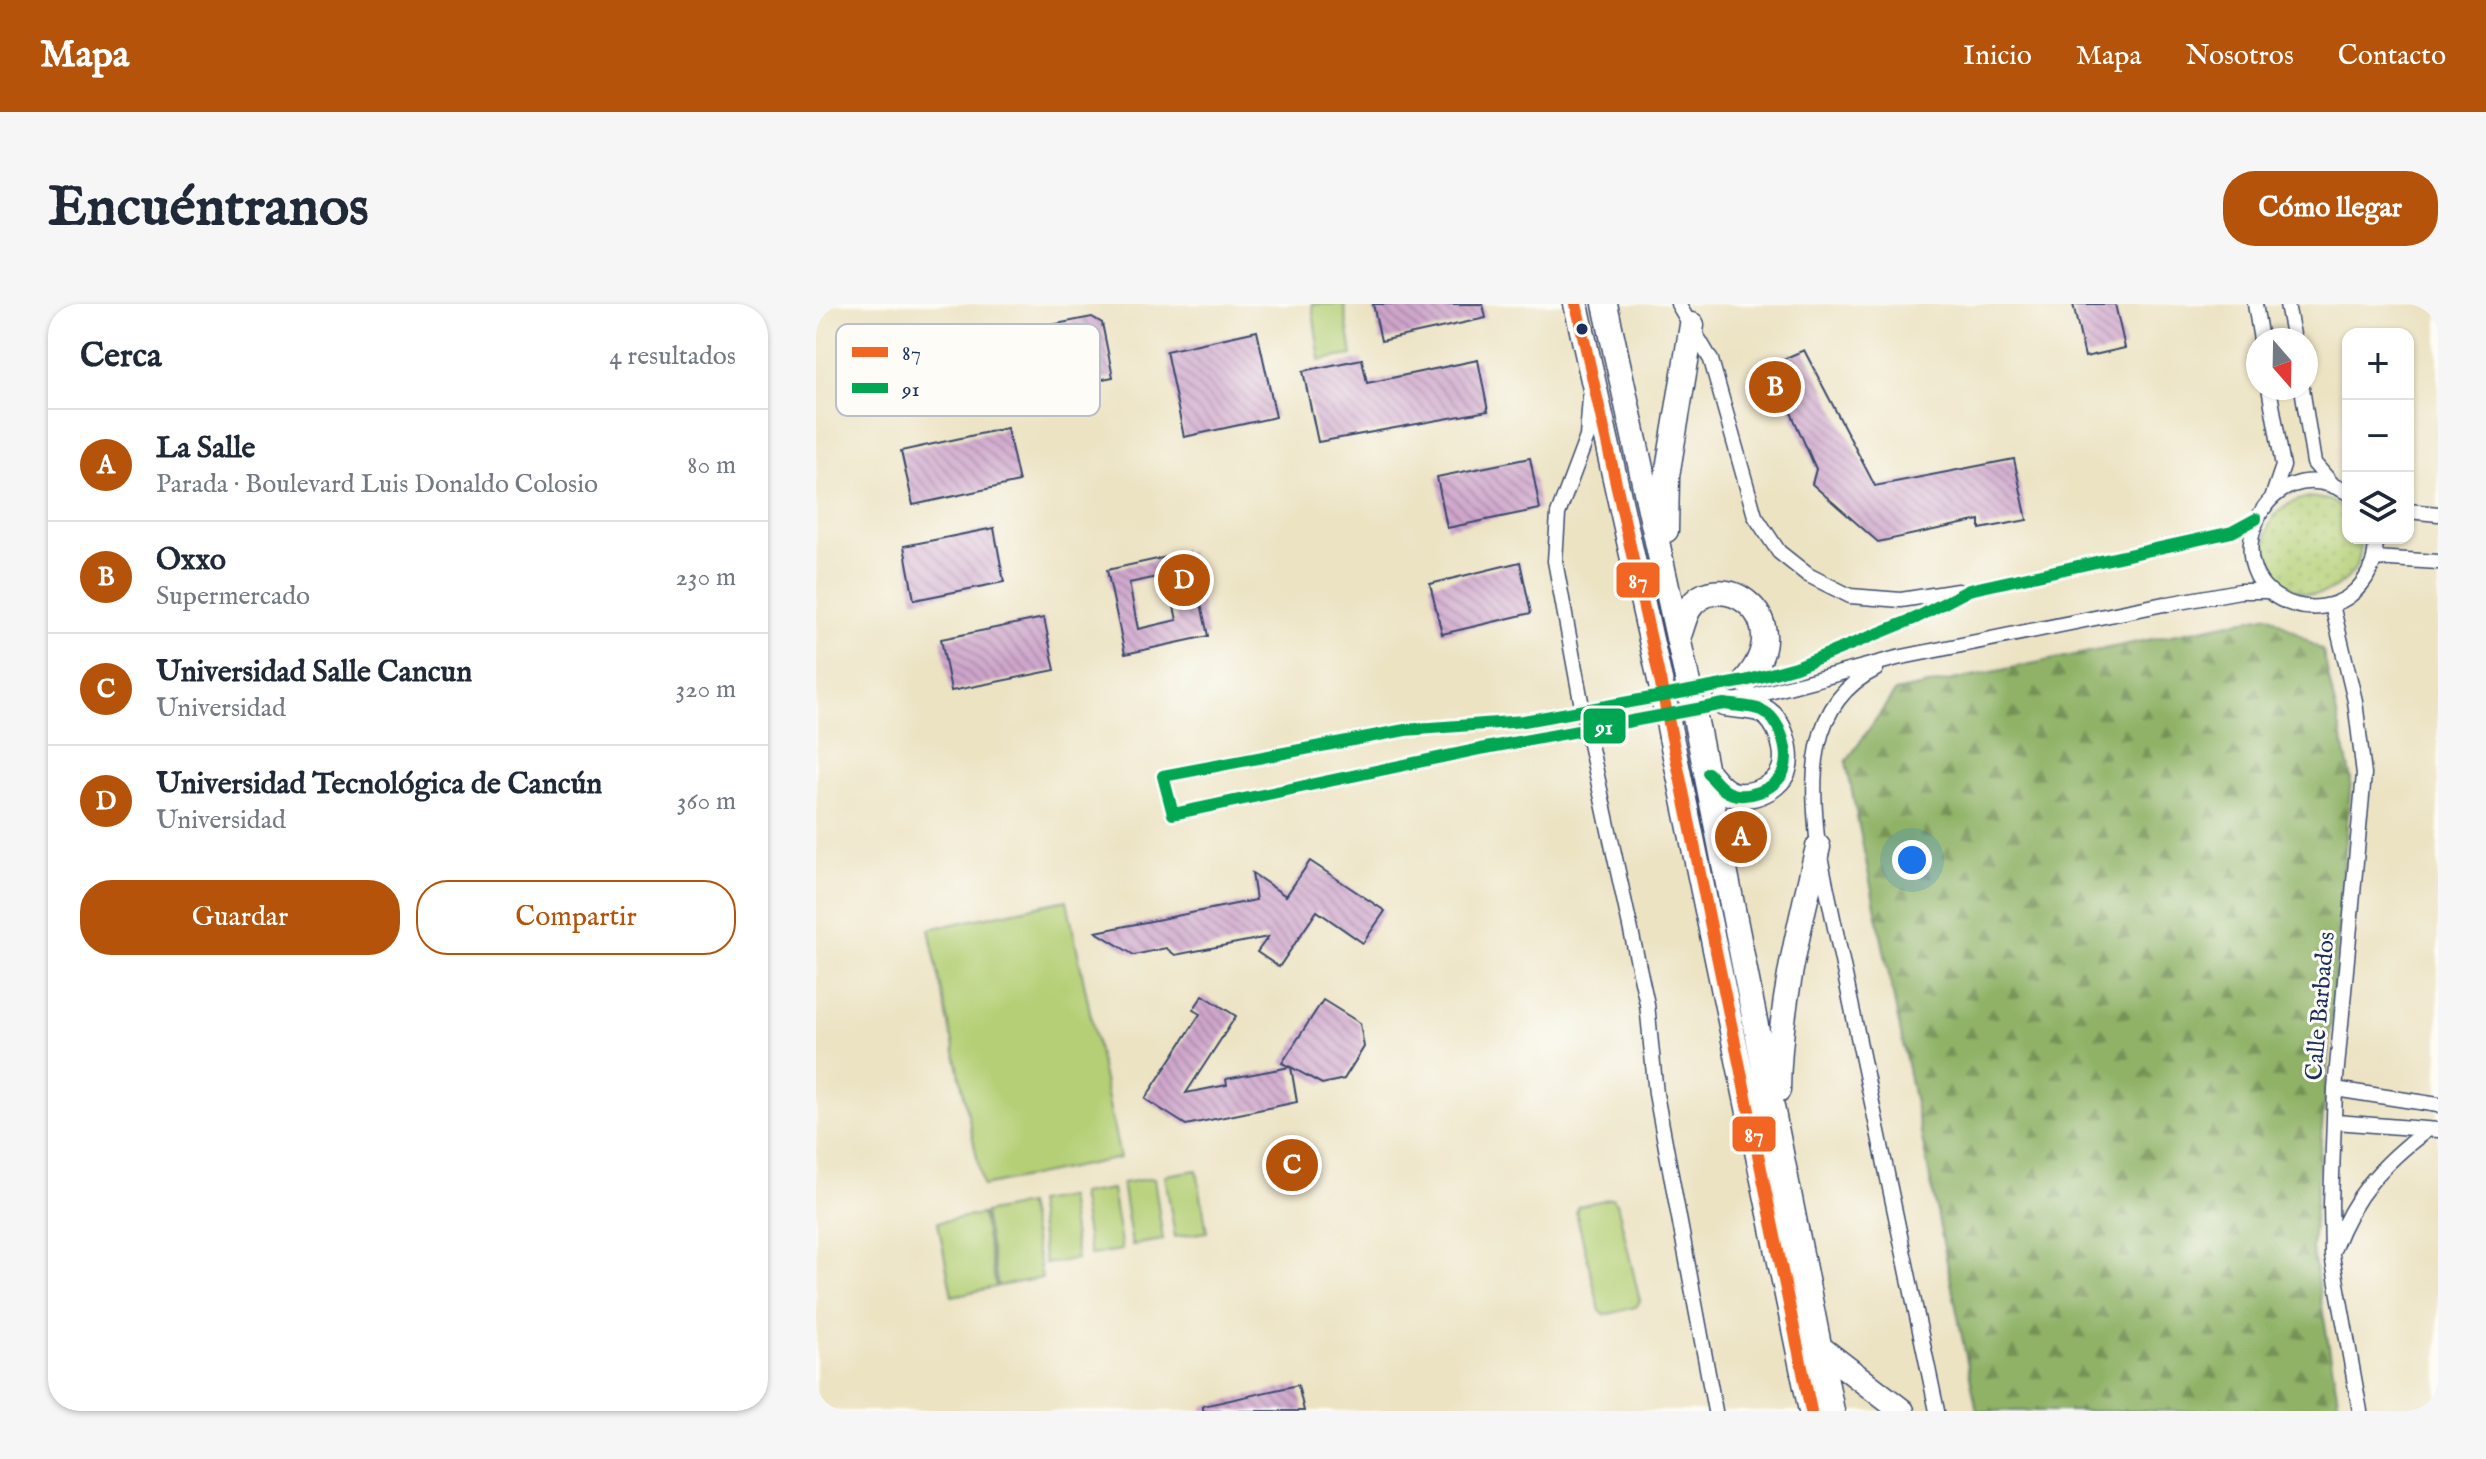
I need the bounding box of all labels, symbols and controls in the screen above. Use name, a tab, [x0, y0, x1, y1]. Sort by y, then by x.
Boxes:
text: Mapa	[40, 32, 129, 80]
text: Inicio	[1963, 39, 2032, 74]
text: Mapa	[2076, 39, 2142, 74]
text: Nosotros	[2186, 39, 2294, 74]
text: Contacto	[2338, 39, 2446, 74]
button: Cómo llegar	[2223, 171, 2438, 246]
text: Encuéntranos	[48, 173, 369, 244]
unlabelled marker	[1574, 321, 1590, 337]
legend	[836, 324, 1100, 416]
north arrow	[2246, 328, 2318, 400]
map controls	[2342, 328, 2414, 544]
button: +	[2342, 328, 2414, 400]
text: Cerca	[80, 335, 162, 378]
text: 4 resultados	[609, 340, 736, 373]
text: 87	[902, 340, 921, 368]
pin: B	[1749, 357, 1801, 417]
text: 91	[901, 376, 920, 404]
button: −	[2342, 400, 2414, 472]
text: La Salle	[156, 430, 255, 468]
text: A	[97, 449, 115, 482]
text: 80 m	[687, 449, 736, 482]
text: Parada · Boulevard Luis Donaldo Colosio	[156, 468, 598, 501]
button: layers	[2342, 472, 2414, 544]
text: Oxxo	[156, 542, 226, 580]
pin: D	[1158, 550, 1210, 610]
text: B	[97, 561, 115, 594]
text: 230 m	[676, 561, 736, 594]
line badge: 87	[1615, 561, 1661, 599]
text: 87	[1629, 568, 1647, 596]
text: Supermercado	[156, 580, 310, 613]
text: Universidad Salle Cancun	[156, 654, 472, 692]
text: C	[97, 673, 115, 706]
text: 320 m	[676, 673, 736, 706]
text: Universidad	[156, 692, 286, 725]
line badge: 91	[1582, 707, 1627, 745]
text: 91	[1594, 714, 1613, 742]
text: Universidad Tecnológica de Cancún	[156, 766, 602, 804]
text: D	[96, 785, 116, 818]
text: 360 m	[677, 785, 736, 818]
text: Universidad	[156, 804, 286, 837]
pin: A	[1715, 807, 1767, 867]
your location	[1892, 840, 1932, 880]
button: Guardar	[80, 880, 400, 955]
button: Compartir	[416, 880, 736, 955]
street label: Calle Barbados	[2299, 930, 2343, 1082]
line badge: 87	[1731, 1115, 1777, 1153]
text: 87	[1745, 1122, 1763, 1150]
pin: C	[1266, 1135, 1318, 1195]

